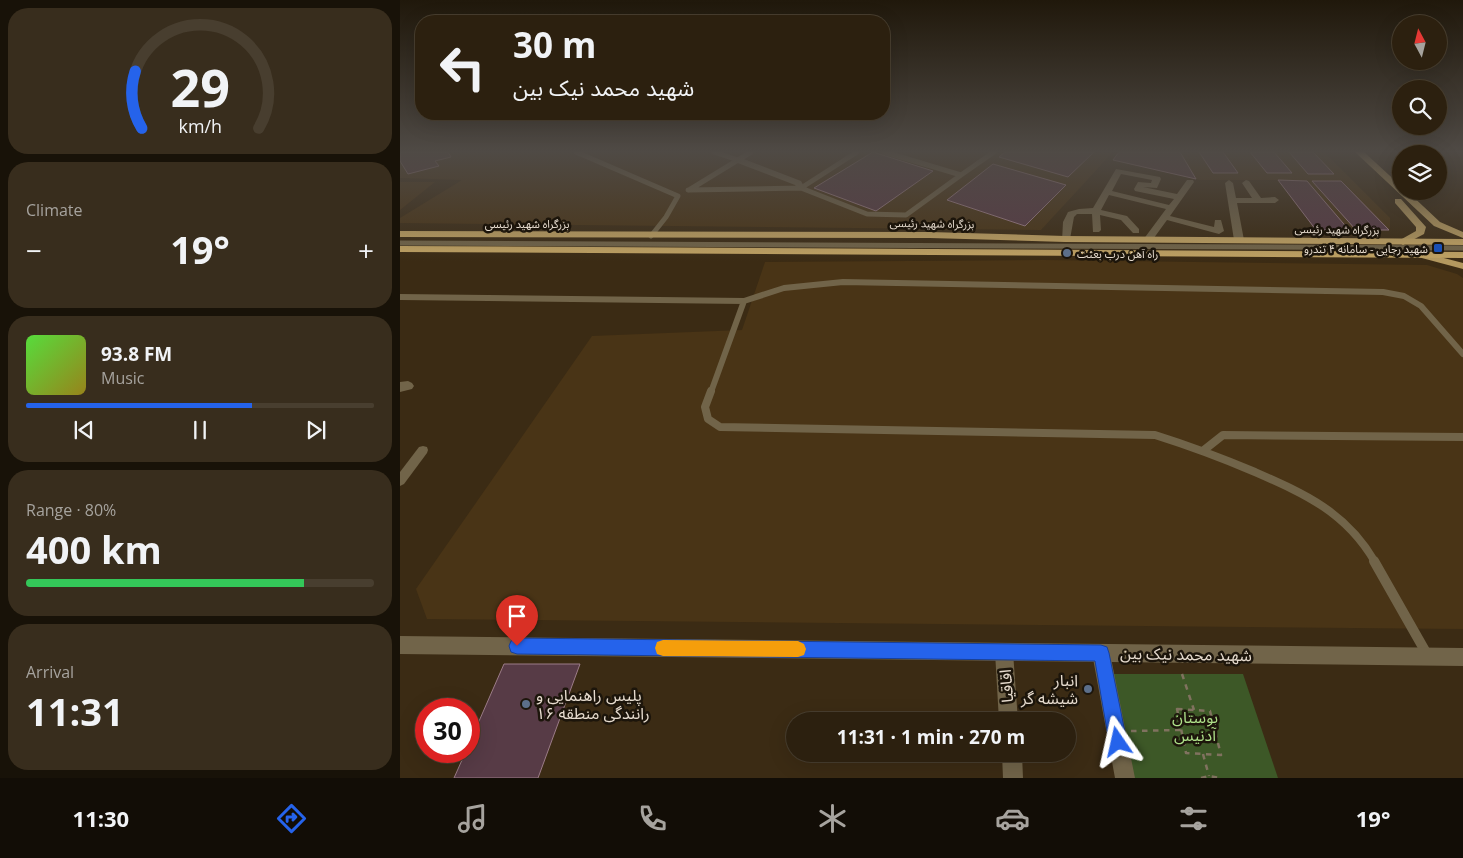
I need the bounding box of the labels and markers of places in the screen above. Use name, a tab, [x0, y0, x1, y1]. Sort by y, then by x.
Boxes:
place label: شهید رجایی - سامانه ۴ تندرو	[1304, 241, 1428, 256]
marker: شهید رجایی - سامانه ۴ تندرو	[1432, 242, 1444, 254]
place label: راه آهن درب بعثت	[1077, 246, 1158, 261]
marker: راه آهن درب بعثت	[1061, 247, 1073, 259]
pin	[496, 595, 538, 646]
place label: انبار شیشه گر	[1020, 669, 1078, 709]
marker: انبار شیشه گر	[1082, 683, 1094, 695]
place label: پلیس راهنمایی و رانندگی منطقه ۱۶	[536, 684, 650, 724]
marker: پلیس راهنمایی و رانندگی منطقه ۱۶	[520, 698, 532, 710]

